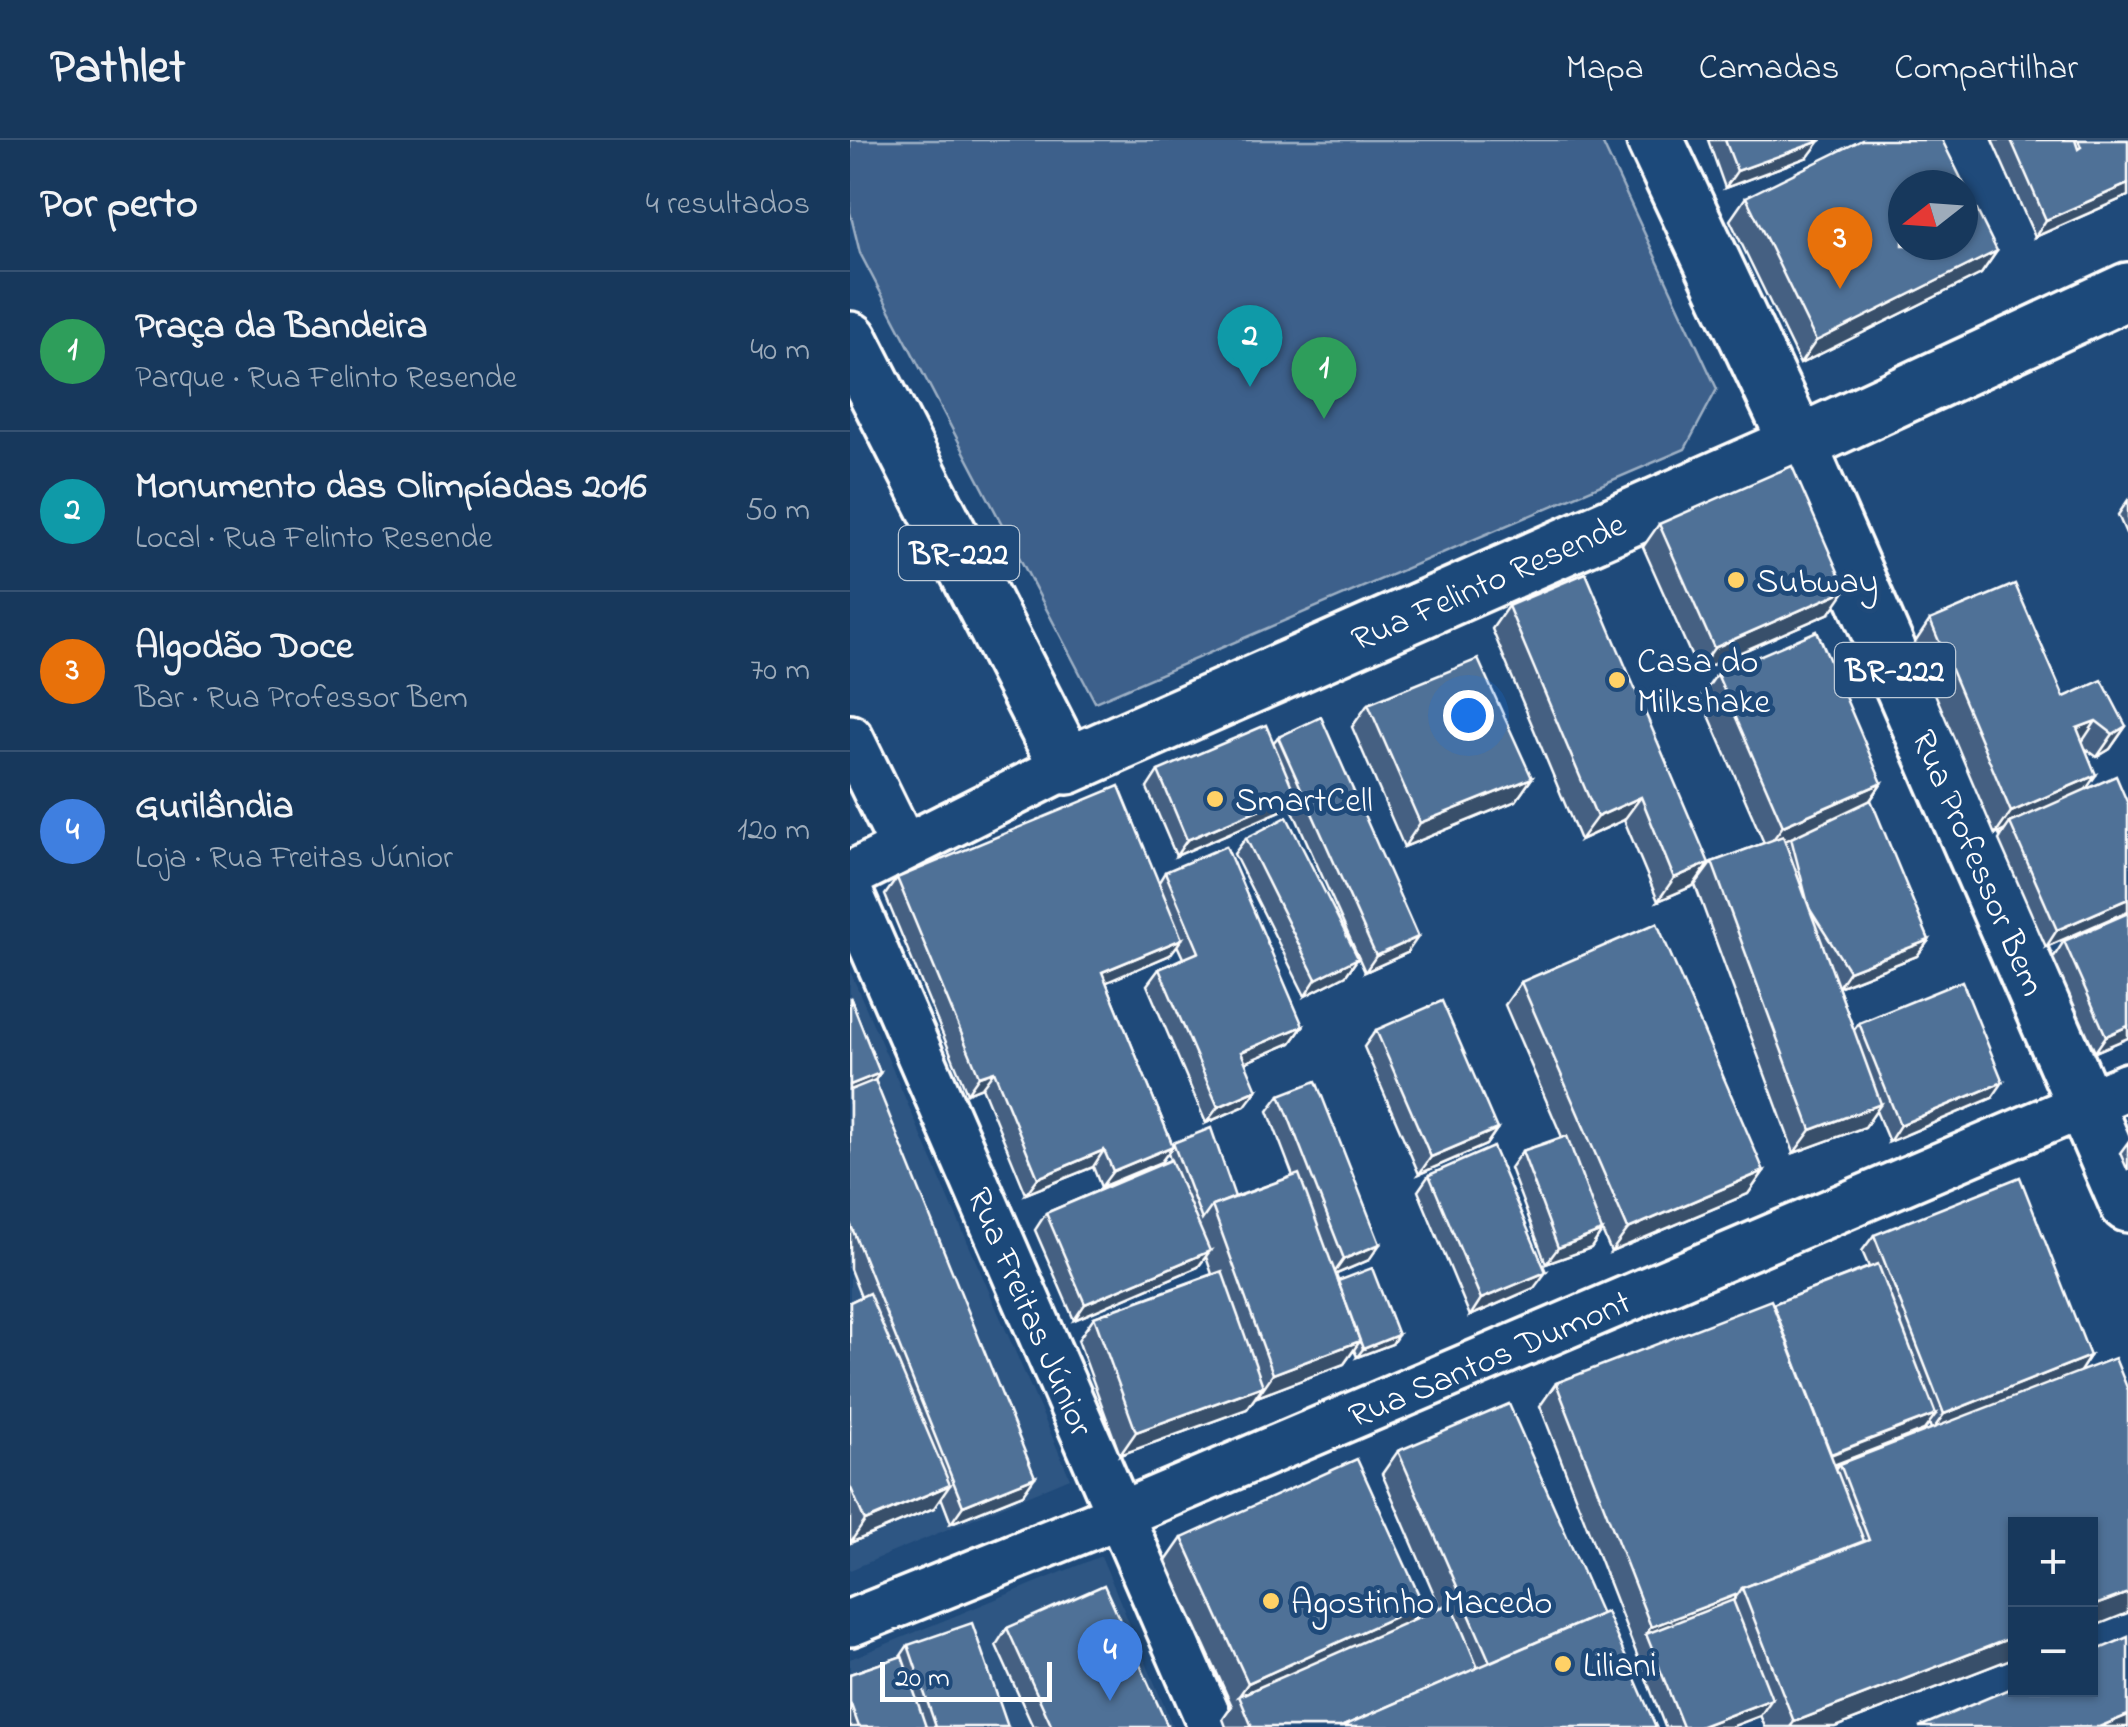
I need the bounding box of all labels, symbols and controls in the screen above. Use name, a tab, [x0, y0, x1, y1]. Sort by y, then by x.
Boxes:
text: Pathlet	[50, 34, 185, 104]
text: Mapa	[1566, 44, 1644, 95]
text: Camadas	[1699, 44, 1839, 95]
text: Compartilhar	[1894, 44, 2078, 95]
north arrow	[1888, 170, 1978, 260]
text: Por perto	[40, 175, 198, 236]
text: 4 resultados	[646, 182, 810, 229]
pin: 3	[1808, 206, 1872, 289]
text: Praça da Bandeira	[135, 300, 428, 356]
pin: 2	[1218, 304, 1282, 387]
text: 1	[67, 328, 78, 375]
text: 40 m	[750, 328, 810, 375]
pin: 1	[1292, 336, 1356, 419]
text: Parque · Rua Felinto Resende	[135, 356, 517, 403]
text: Monumento das Olimpíadas 2016	[135, 460, 647, 516]
text: 2	[65, 488, 80, 535]
text: 50 m	[745, 488, 810, 535]
street label: Rua Felinto Resende	[1344, 501, 1635, 667]
text: Local · Rua Felinto Resende	[135, 516, 492, 563]
road number: BR-222	[899, 526, 1019, 580]
place label: Subway	[1756, 558, 1878, 609]
marker: Subway	[1725, 569, 1747, 591]
text: Algodão Doce	[135, 620, 353, 676]
place label: Casa do Milkshake	[1637, 638, 1770, 729]
road number: BR-222	[1835, 643, 1955, 697]
text: 3	[66, 648, 79, 695]
text: 70 m	[750, 648, 810, 695]
marker: Casa do Milkshake	[1606, 669, 1628, 691]
text: Bar · Rua Professor Bem	[135, 676, 468, 723]
your location	[1443, 690, 1494, 741]
street label: Rua Professor Bem	[1896, 722, 2057, 1005]
place label: SmartCell	[1235, 777, 1373, 828]
text: Gurilândia	[135, 780, 293, 836]
marker: SmartCell	[1204, 788, 1226, 810]
text: 4	[66, 808, 79, 855]
text: 120 m	[737, 808, 810, 855]
text: Loja · Rua Freitas Júnior	[135, 836, 453, 883]
street label: Rua Freitas Júnior	[952, 1180, 1105, 1445]
street label: Rua Santos Dumont	[1341, 1278, 1640, 1443]
map controls	[2008, 1517, 2098, 1697]
button: +	[2008, 1517, 2098, 1607]
place label: Agostinho Macedo	[1291, 1579, 1552, 1630]
marker: Agostinho Macedo	[1260, 1590, 1282, 1612]
button: −	[2008, 1607, 2098, 1697]
pin: 4	[1078, 1618, 1142, 1701]
place label: Liliani	[1583, 1642, 1657, 1693]
marker: Liliani	[1552, 1653, 1574, 1675]
scale bar	[880, 1657, 1052, 1702]
text: 20 m	[895, 1659, 950, 1700]

